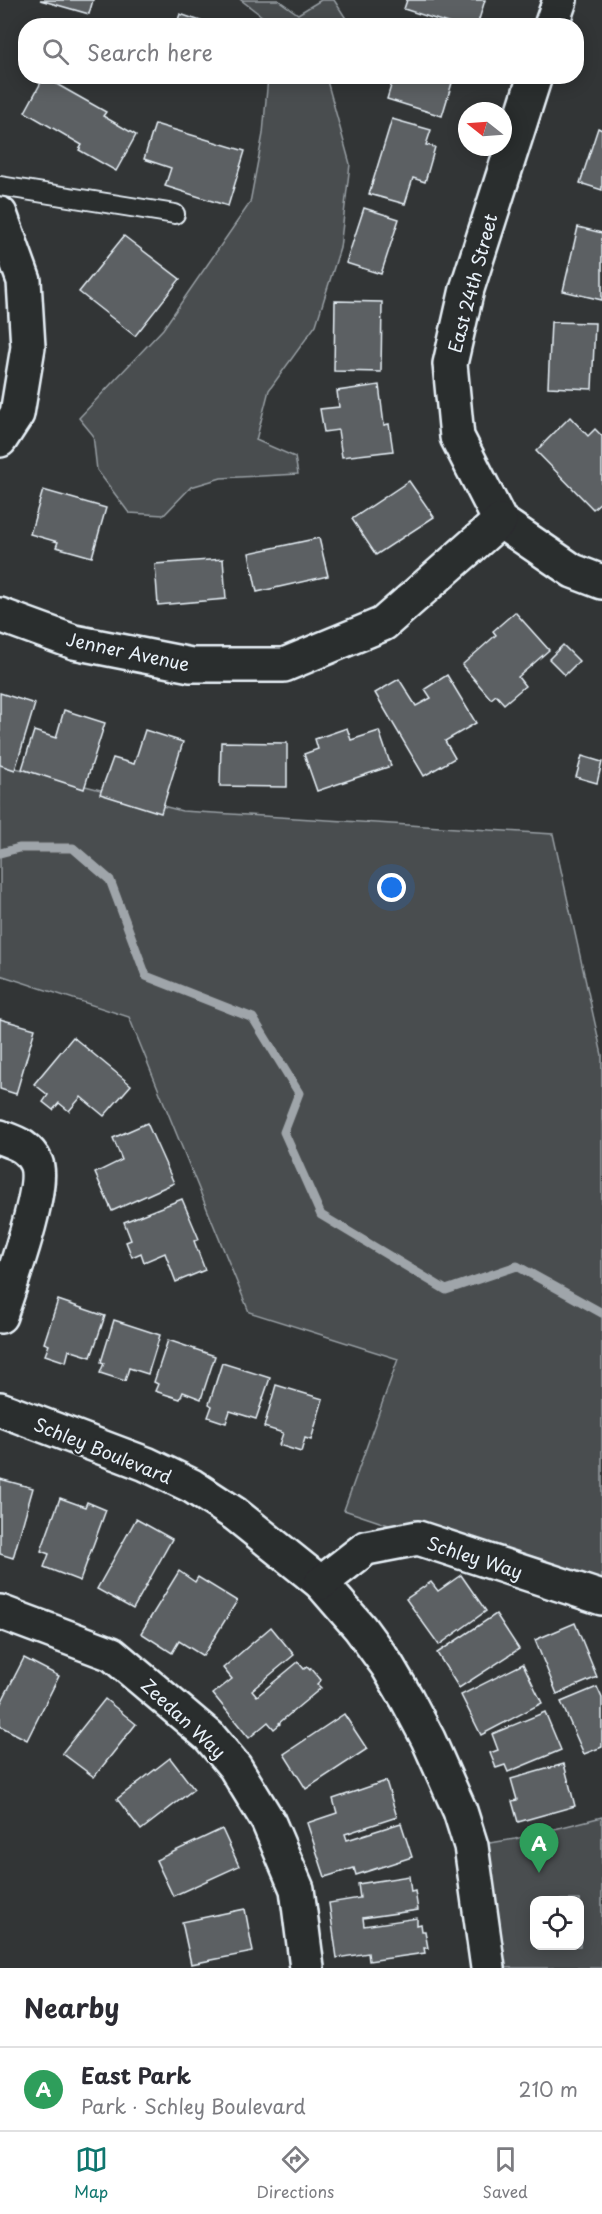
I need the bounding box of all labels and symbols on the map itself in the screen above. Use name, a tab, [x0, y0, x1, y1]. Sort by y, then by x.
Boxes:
north arrow	[458, 102, 512, 156]
street label: East 24th Street	[440, 210, 504, 356]
street label: Jenner Avenue	[64, 625, 193, 677]
your location	[377, 873, 406, 902]
street label: Schley Boulevard	[30, 1410, 176, 1490]
street label: Schley Way	[424, 1529, 526, 1585]
street label: Zeedan Way	[136, 1672, 232, 1764]
pin: A	[520, 1824, 558, 1873]

